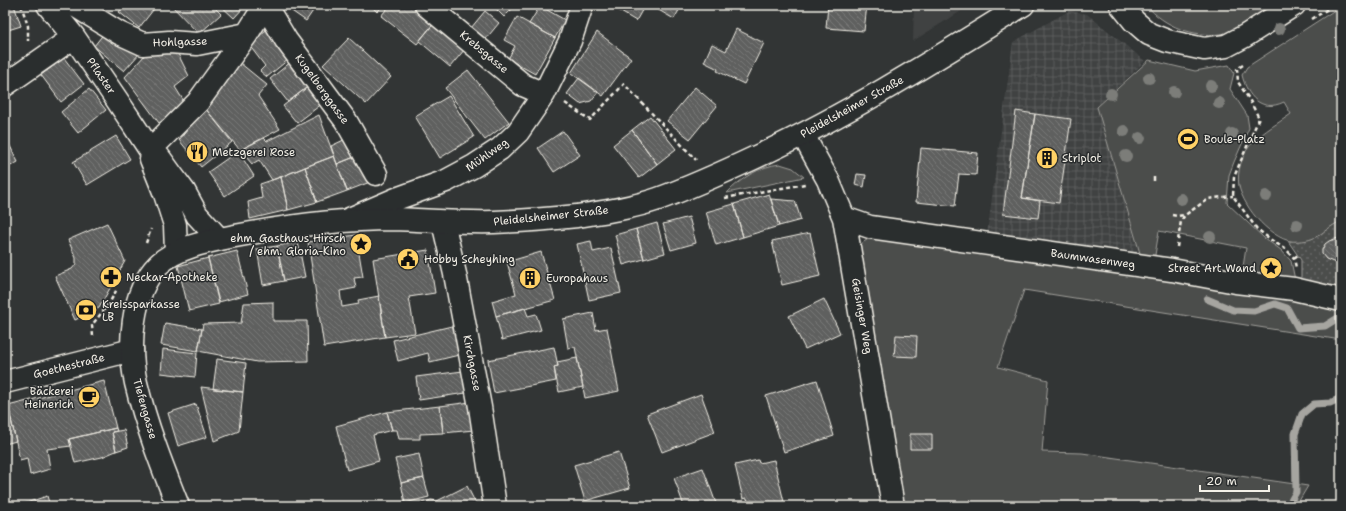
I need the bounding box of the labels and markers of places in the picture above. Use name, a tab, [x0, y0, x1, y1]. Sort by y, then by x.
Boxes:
sports icon: Boule-Platz	[1175, 126, 1201, 152]
place label: Boule-Platz	[1204, 132, 1265, 147]
restaurant icon: Metzgerei Rose	[184, 139, 210, 165]
place label: Metzgerei Rose	[212, 145, 295, 160]
building icon: Striplot	[1034, 145, 1060, 171]
place label: Striplot	[1062, 151, 1102, 166]
place label: ehm. Gasthaus Hirsch / ehm. Gloria-Kino	[230, 231, 346, 259]
place icon: ehm. Gasthaus Hirsch / ehm. Gloria-Kino	[348, 231, 374, 257]
public building icon: Hobby Scheyhing	[395, 246, 421, 272]
place label: Hobby Scheyhing	[424, 252, 515, 267]
place icon: Street Art Wand	[1258, 255, 1284, 281]
place label: Street Art Wand	[1168, 261, 1256, 276]
pharmacy icon: Neckar-Apotheke	[98, 264, 124, 290]
building icon: Europahaus	[517, 265, 543, 291]
place label: Neckar-Apotheke	[126, 270, 218, 285]
place label: Europahaus	[546, 271, 608, 286]
bank icon: Kreissparkasse LB	[73, 297, 99, 323]
place label: Kreissparkasse LB	[102, 297, 180, 325]
place label: Bäckerei Heinerich	[24, 384, 74, 412]
cafe icon: Bäckerei Heinerich	[76, 384, 102, 410]

